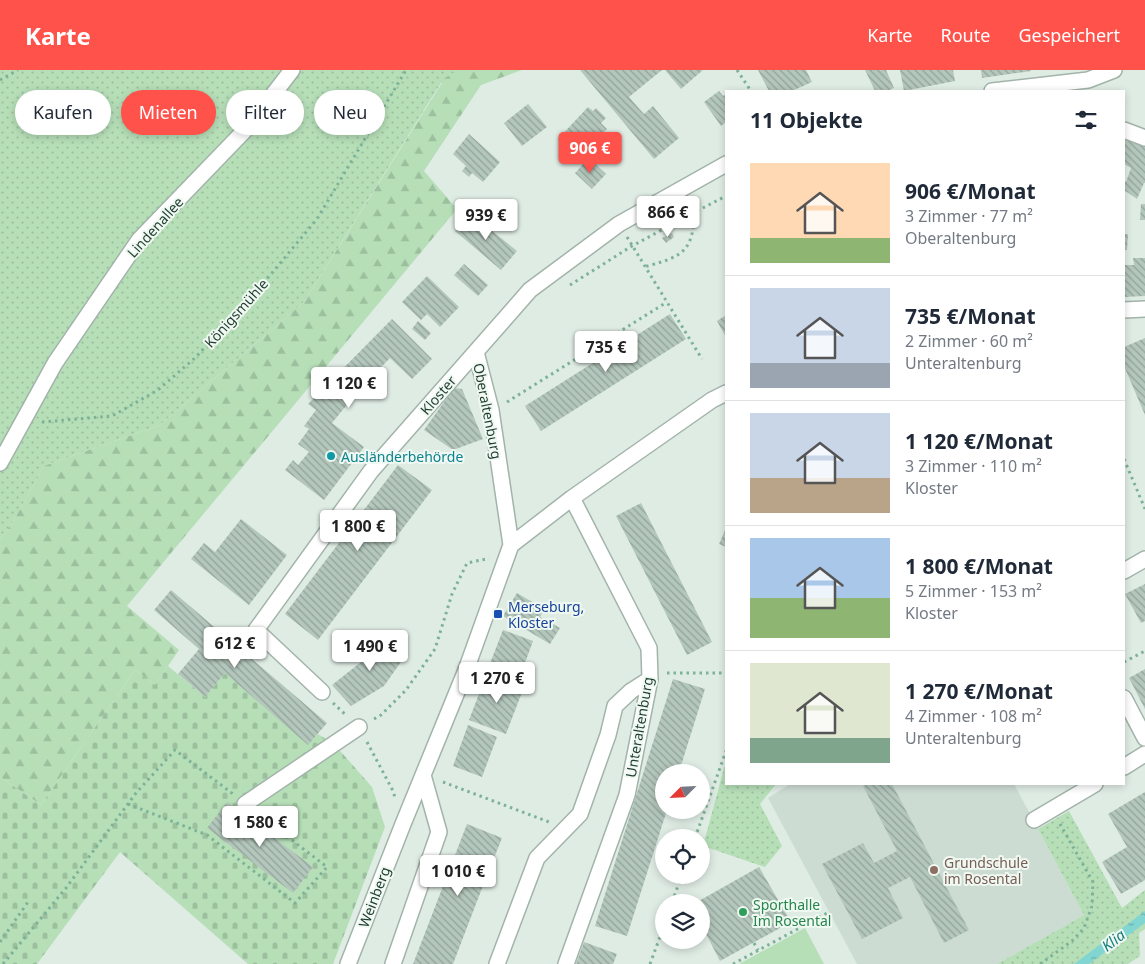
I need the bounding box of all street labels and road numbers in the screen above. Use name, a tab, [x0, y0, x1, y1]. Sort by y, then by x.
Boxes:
street label: Lindenallee	[123, 192, 187, 261]
street label: Königsmühle	[200, 274, 272, 352]
street label: Oberaltenburg	[469, 361, 507, 461]
street label: Kloster	[416, 371, 460, 419]
street label: Unteraltenburg	[621, 675, 657, 779]
street label: Weinberg	[354, 864, 394, 930]

